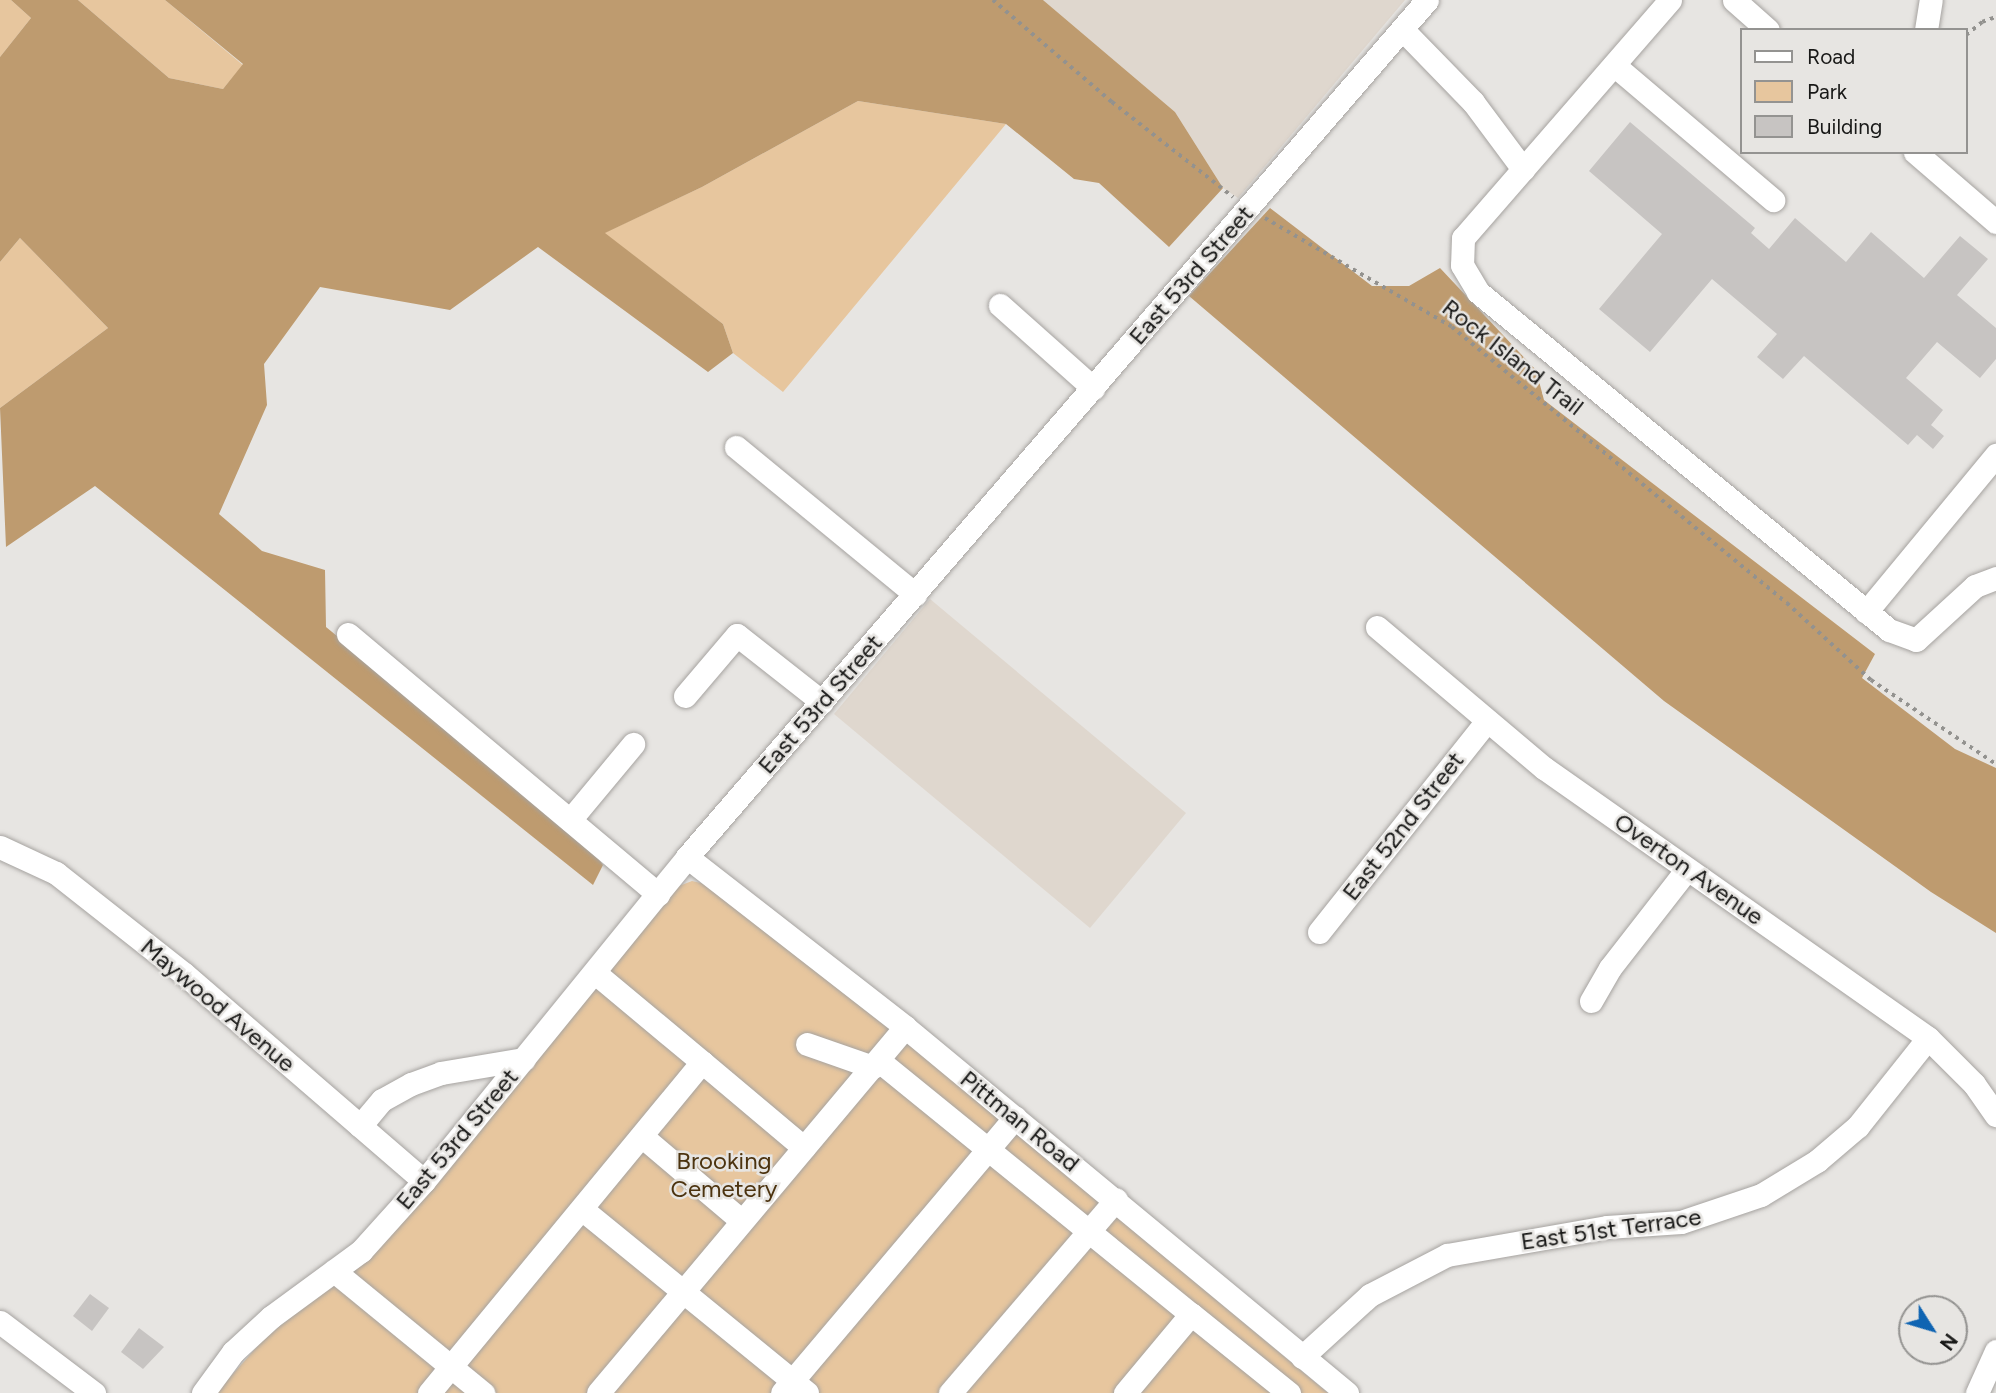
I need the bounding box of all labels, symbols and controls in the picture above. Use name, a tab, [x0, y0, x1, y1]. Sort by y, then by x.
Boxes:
legend	[1741, 28, 1968, 154]
text: Road	[1807, 44, 1855, 69]
text: Park	[1807, 79, 1847, 104]
text: Building	[1807, 114, 1882, 139]
street label: East 53rd Street	[1123, 200, 1259, 350]
street label: Rock Island Trail	[1437, 293, 1589, 421]
street label: East 53rd Street	[752, 629, 888, 779]
street label: East 52nd Street	[1336, 746, 1470, 906]
street label: Overton Avenue	[1609, 807, 1769, 931]
street label: Maywood Avenue	[135, 932, 301, 1078]
street label: East 53rd Street	[390, 1063, 524, 1215]
street label: Pittman Road	[955, 1064, 1085, 1178]
park label: Brooking Cemetery	[671, 1147, 777, 1203]
street label: East 51st Terrace	[1519, 1202, 1703, 1256]
north arrow	[1898, 1295, 1968, 1365]
text: N	[1935, 1329, 1962, 1355]

